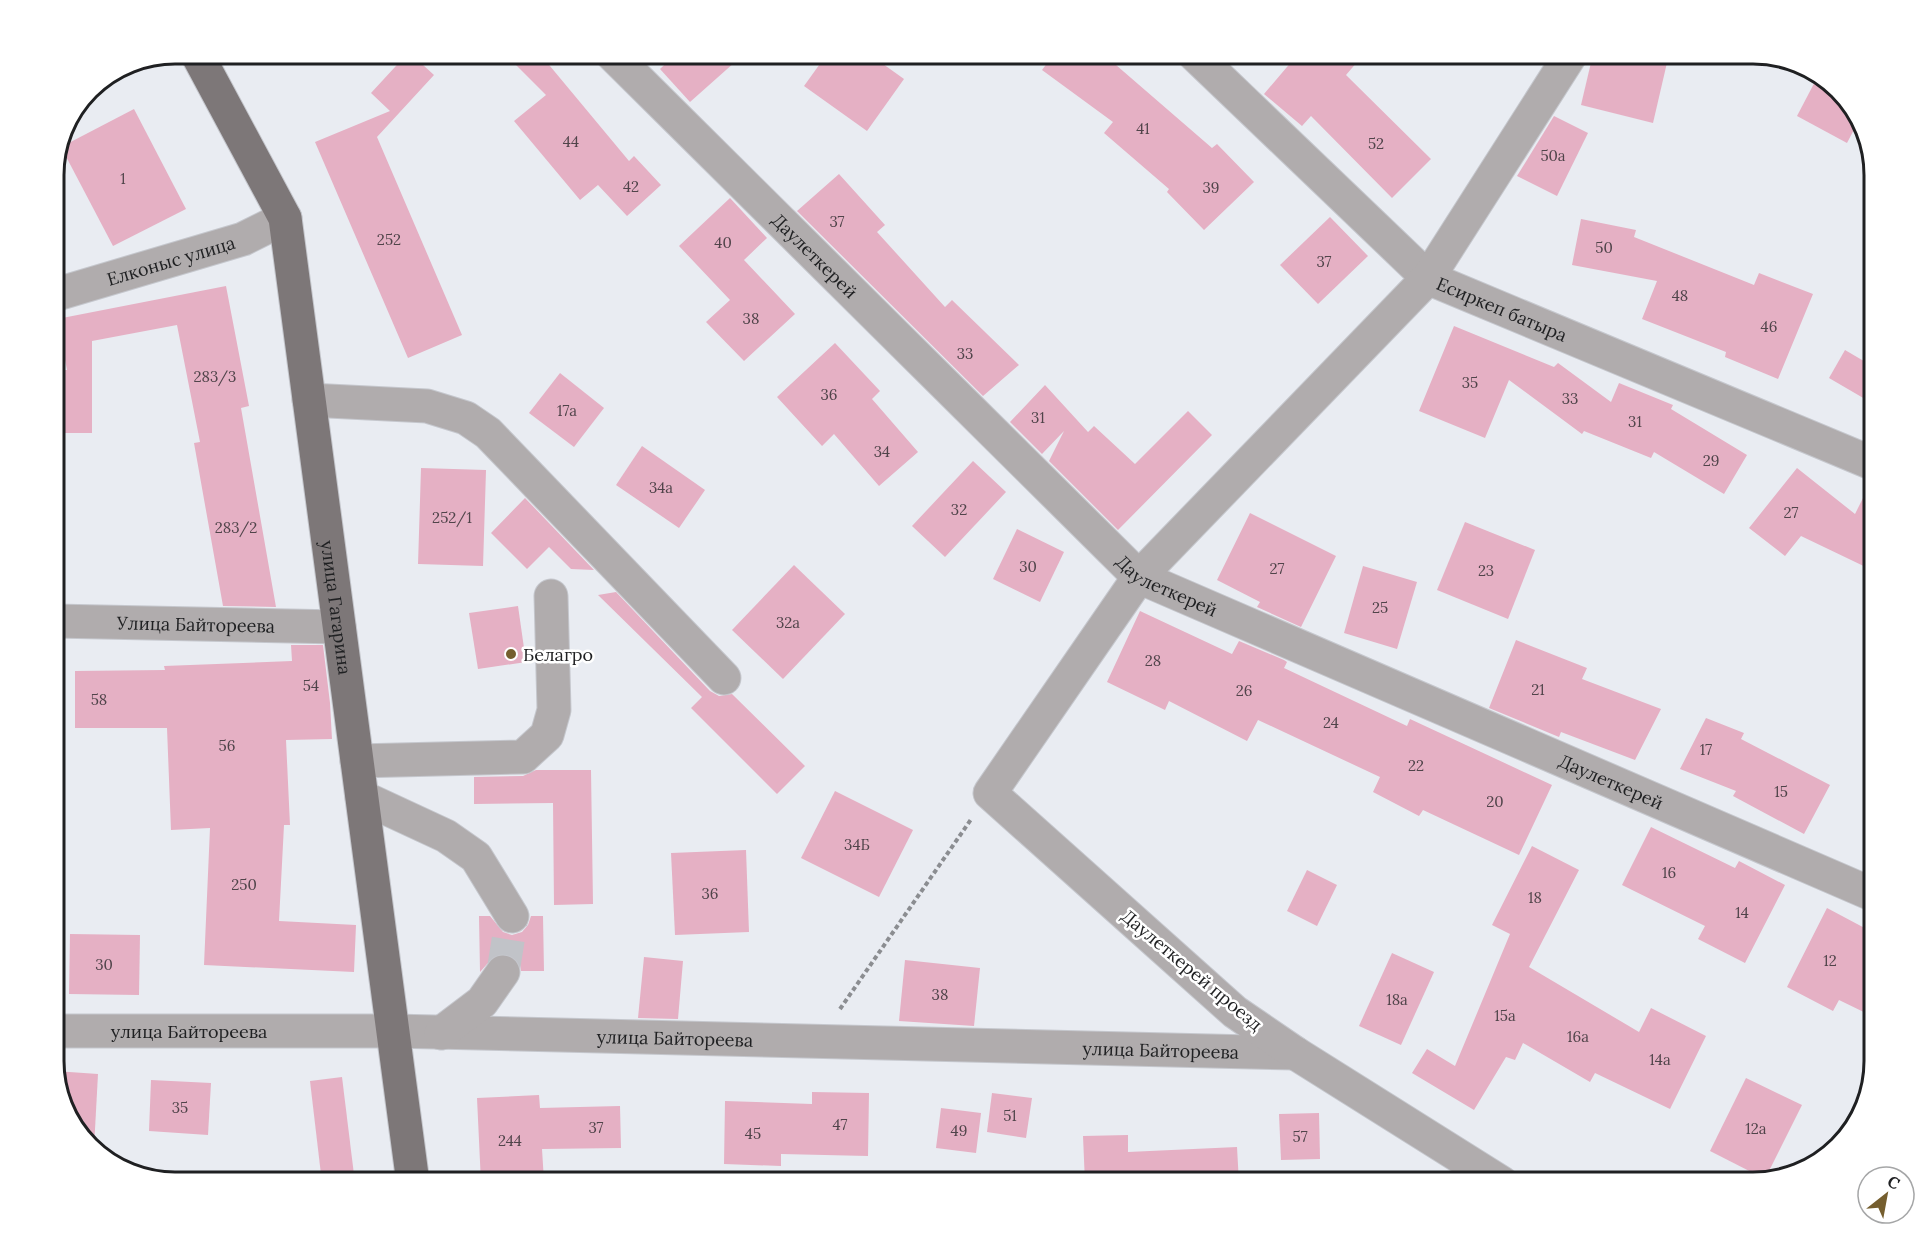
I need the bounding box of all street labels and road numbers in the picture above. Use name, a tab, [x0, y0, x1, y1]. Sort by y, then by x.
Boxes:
street label: Даулеткерей	[767, 208, 863, 303]
street label: Елконыс улица	[104, 230, 238, 290]
street label: Есиркеп батыра	[1433, 271, 1571, 346]
street label: улица Гагарина	[316, 539, 357, 676]
street label: Даулеткерей	[1112, 550, 1221, 621]
street label: Улица Байтореева	[116, 611, 275, 637]
street label: Даулеткерей	[1555, 749, 1667, 814]
street label: Даулеткерей проезд	[1117, 904, 1268, 1036]
street label: улица Байтореева	[111, 1020, 267, 1043]
street label: улица Байтореева	[596, 1024, 754, 1051]
street label: улица Байтореева	[1082, 1036, 1239, 1063]

